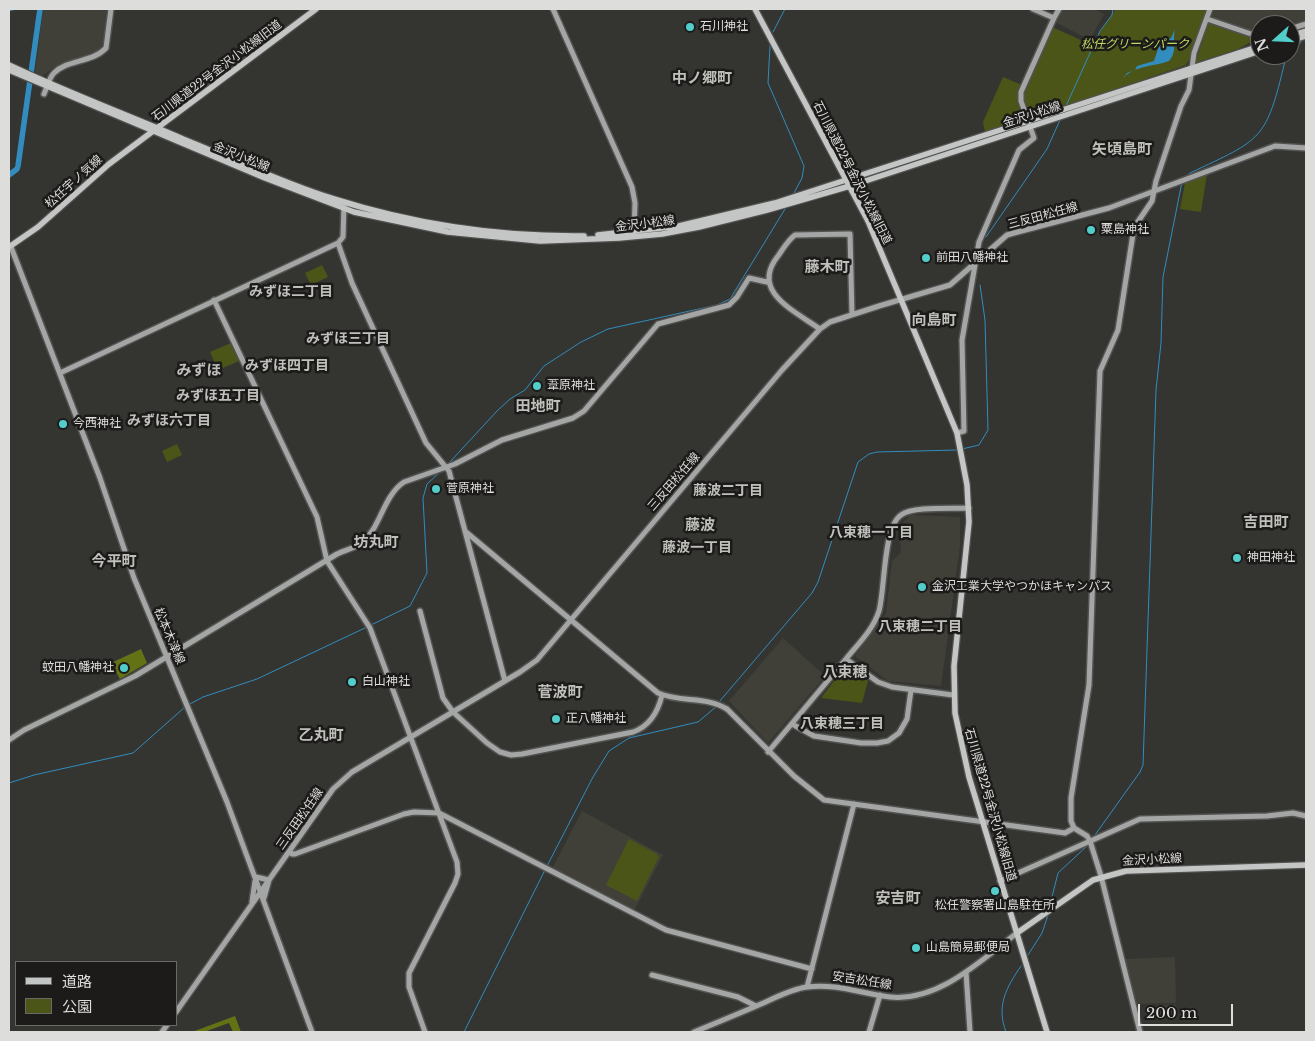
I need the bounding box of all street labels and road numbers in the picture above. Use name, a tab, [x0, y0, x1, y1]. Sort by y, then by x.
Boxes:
street label: 石川県道22号金沢小松線旧道	[149, 17, 285, 125]
street label: 石川県道22号金沢小松線旧道	[810, 99, 894, 247]
street label: 金沢小松線	[1001, 99, 1063, 131]
street label: 金沢小松線	[210, 139, 272, 175]
street label: 松任宇ノ気線	[42, 153, 106, 211]
street label: 三反田松任線	[1006, 200, 1080, 232]
street label: 金沢小松線	[614, 213, 676, 235]
street label: 三反田松任線	[645, 450, 703, 514]
street label: 松本木津線	[151, 606, 187, 666]
street label: 石川県道22号金沢小松線旧道	[961, 727, 1019, 883]
street label: 三反田松任線	[273, 785, 327, 853]
street label: 金沢小松線	[1122, 851, 1182, 869]
street label: 安吉松任線	[831, 969, 893, 993]

